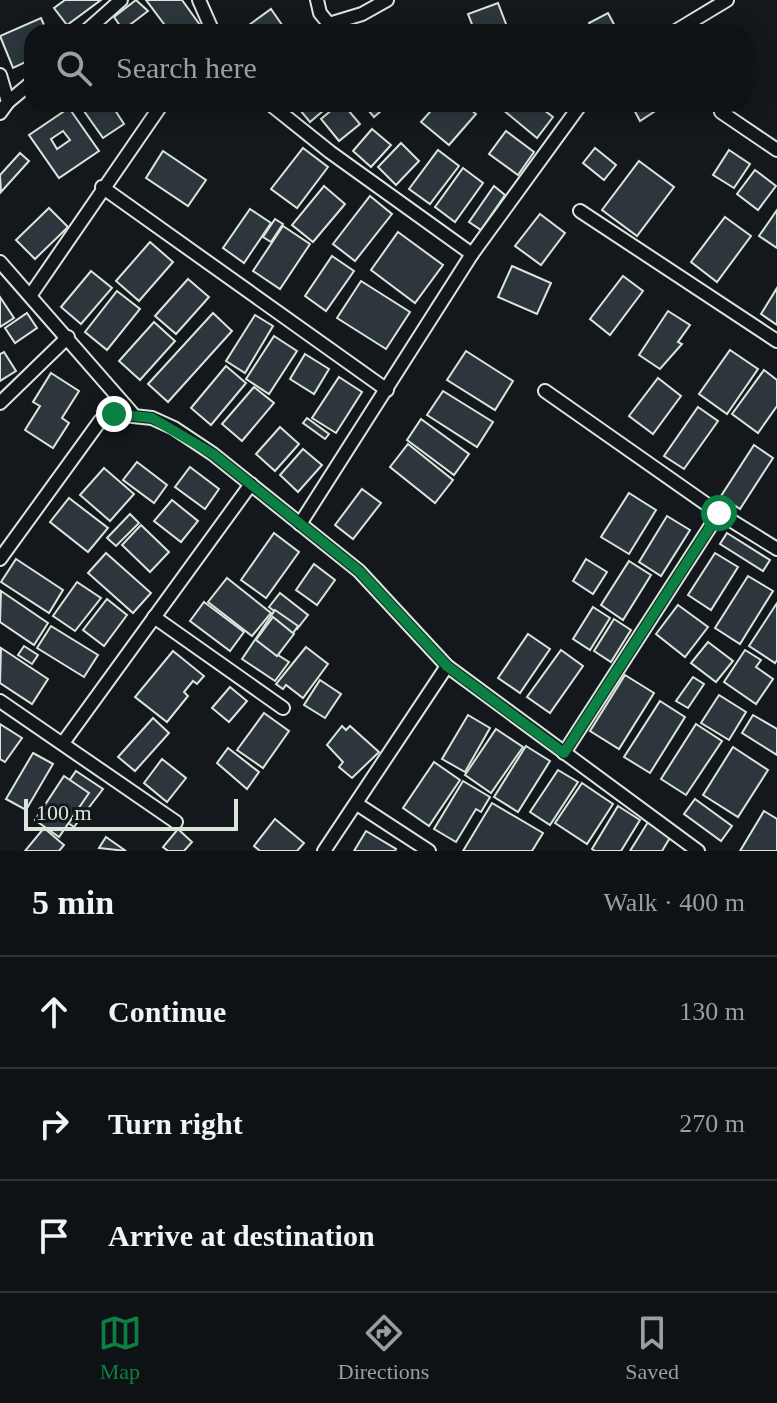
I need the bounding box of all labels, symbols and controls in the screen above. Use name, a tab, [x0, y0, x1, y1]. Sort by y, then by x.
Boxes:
search box	[24, 24, 753, 112]
icon: search	[52, 46, 96, 90]
text: Search here	[116, 51, 257, 84]
route end	[96, 396, 132, 432]
route start	[701, 495, 737, 531]
scale bar	[24, 795, 238, 831]
text: 100 m	[36, 800, 92, 825]
text: 5 min	[32, 884, 114, 921]
text: Walk · 400 m	[603, 888, 745, 917]
icon: ahead	[32, 990, 76, 1034]
text: Continue	[108, 995, 226, 1028]
text: 130 m	[679, 997, 745, 1026]
icon: right	[32, 1102, 76, 1146]
text: Turn right	[108, 1107, 243, 1140]
text: 270 m	[679, 1109, 745, 1138]
icon: arrive	[32, 1214, 76, 1258]
text: Arrive at destination	[108, 1219, 375, 1252]
tab: Map	[98, 1311, 142, 1385]
tab: Directions	[338, 1311, 429, 1385]
tab: Saved	[625, 1311, 679, 1385]

